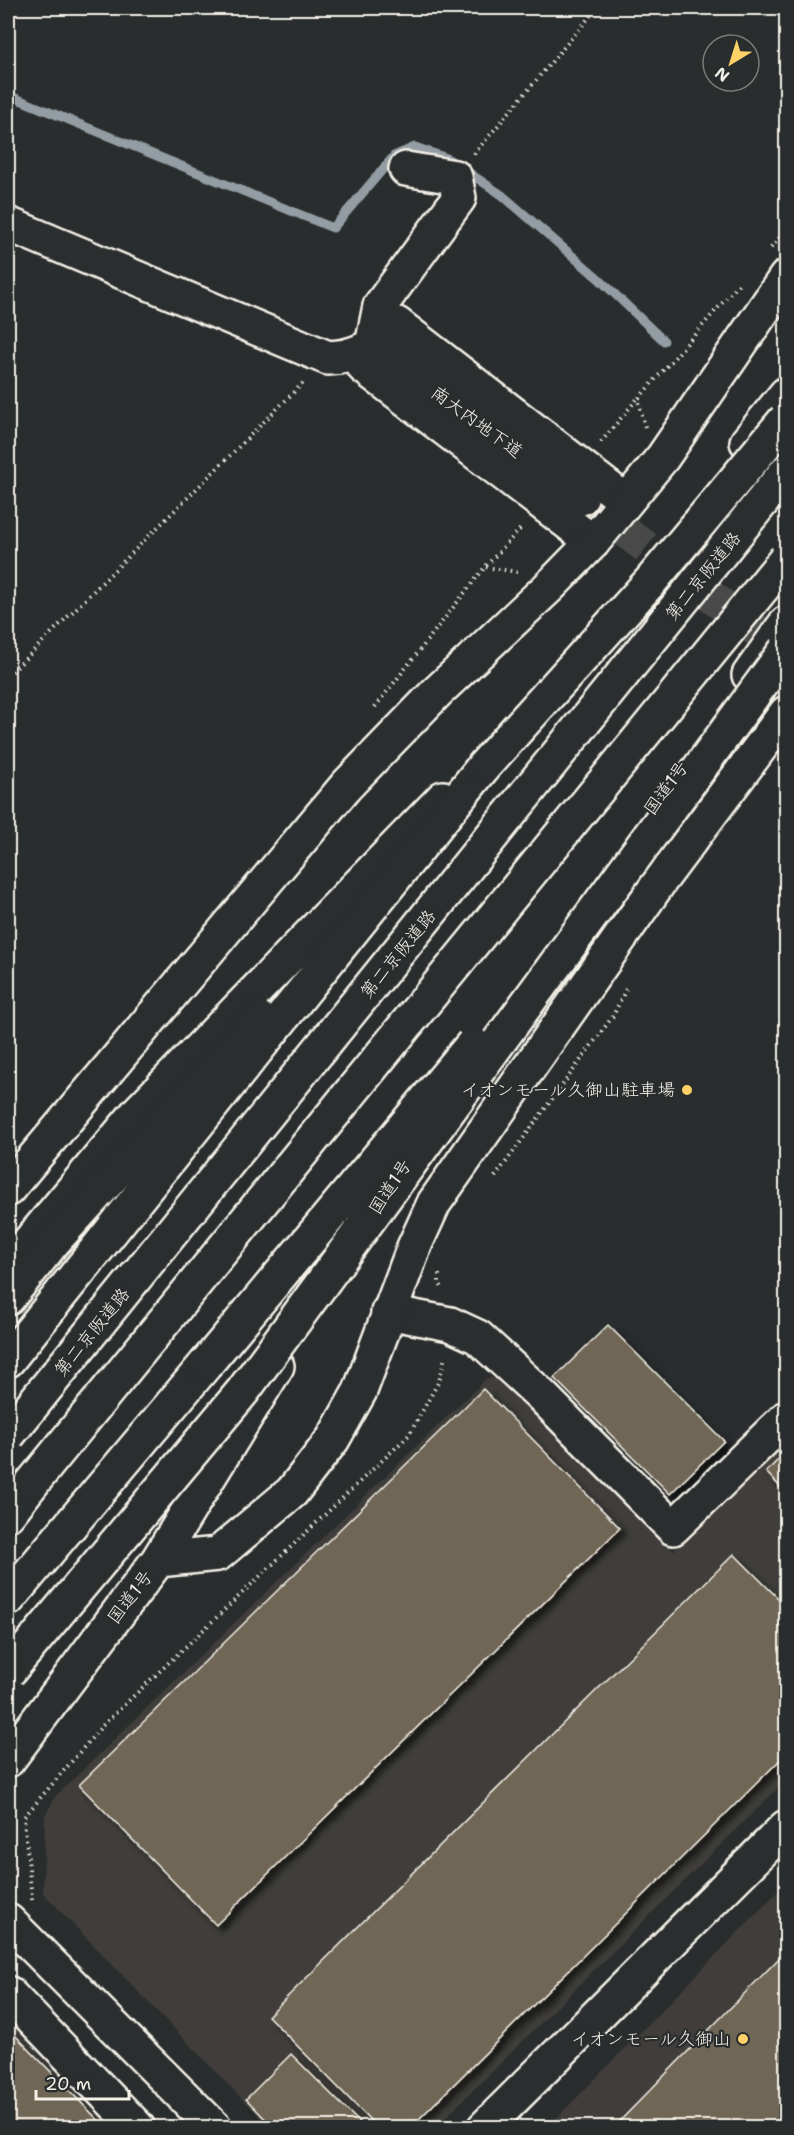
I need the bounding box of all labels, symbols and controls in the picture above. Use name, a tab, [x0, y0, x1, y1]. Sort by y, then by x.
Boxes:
north arrow	[701, 33, 761, 93]
text: N	[711, 62, 734, 87]
street label: 南大内地下道	[426, 381, 528, 463]
street label: 第二京阪道路	[660, 526, 746, 626]
street label: 国道1号	[638, 756, 694, 820]
street label: 第二京阪道路	[355, 904, 441, 1004]
place label: イオンモール久御山駐車場	[461, 1078, 675, 1102]
marker: イオンモール久御山駐車場	[680, 1083, 694, 1097]
street label: 国道1号	[363, 1155, 417, 1219]
street label: 第二京阪道路	[49, 1282, 135, 1382]
street label: 国道1号	[102, 1565, 158, 1629]
place label: イオンモール久御山	[571, 2027, 731, 2051]
marker: イオンモール久御山	[736, 2032, 750, 2046]
scale bar	[36, 2063, 129, 2101]
text: 20 m	[45, 2072, 91, 2096]

